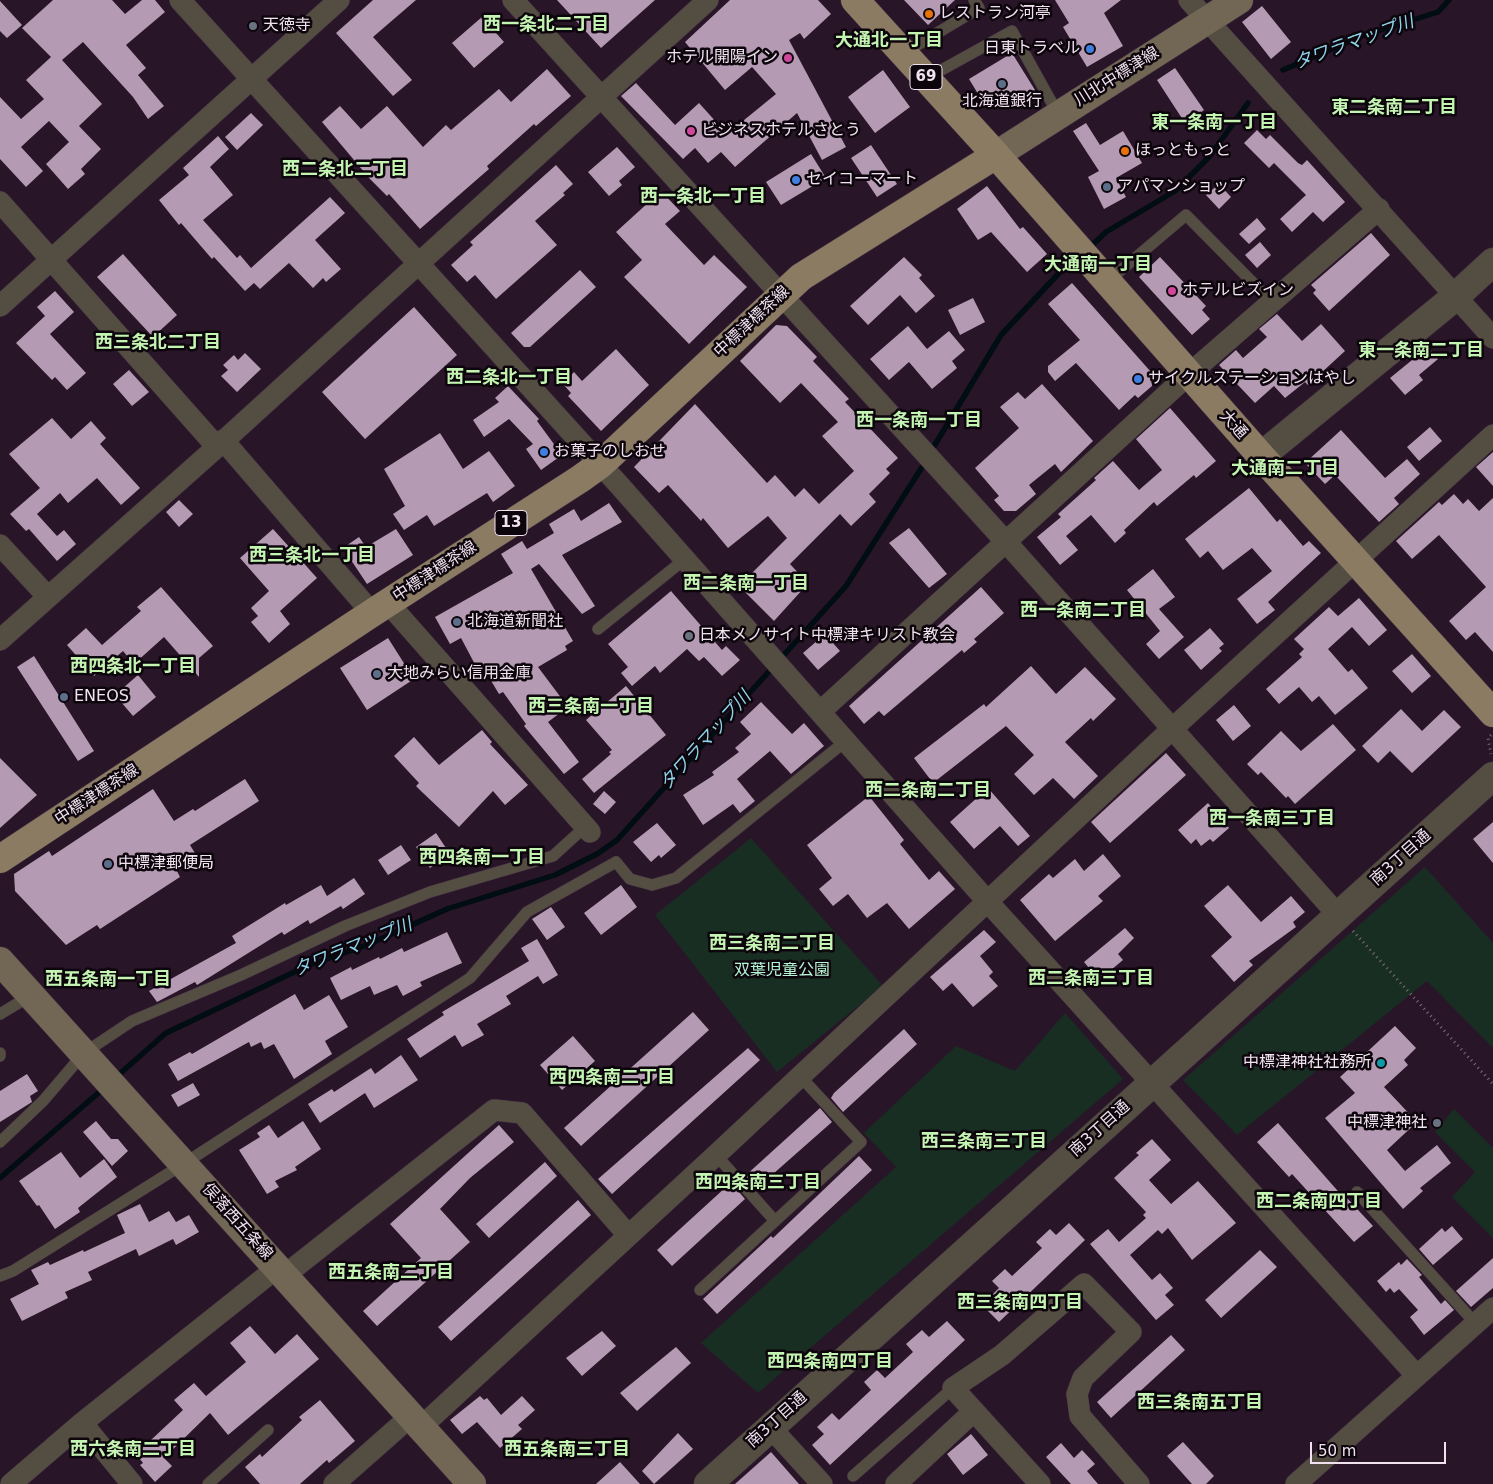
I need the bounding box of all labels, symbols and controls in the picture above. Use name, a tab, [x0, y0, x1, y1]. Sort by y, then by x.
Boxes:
place label: レストラン河亭	[939, 4, 1051, 24]
marker: レストラン河亭	[923, 8, 935, 20]
water label: タワラマップ川	[1291, 11, 1417, 75]
district label: 西一条北二丁目	[483, 14, 609, 36]
place label: 天徳寺	[263, 16, 311, 36]
marker: 天徳寺	[247, 20, 259, 32]
district label: 大通北一丁目	[835, 30, 943, 52]
place label: 日東トラベル	[984, 39, 1080, 59]
street label: 川北中標津線	[1071, 43, 1163, 111]
marker: 日東トラベル	[1084, 43, 1096, 55]
place label: ホテル開陽イン	[666, 48, 778, 68]
marker: ホテル開陽イン	[782, 52, 794, 64]
road number: 69	[910, 64, 942, 90]
marker: 北海道銀行	[996, 78, 1008, 90]
place label: 北海道銀行	[962, 92, 1042, 112]
district label: 東二条南二丁目	[1331, 97, 1457, 119]
district label: 東一条南一丁目	[1151, 112, 1277, 134]
place label: ビジネスホテルさとう	[701, 121, 861, 141]
marker: ビジネスホテルさとう	[685, 125, 697, 137]
place label: ほっともっと	[1135, 141, 1231, 161]
marker: ほっともっと	[1119, 145, 1131, 157]
district label: 西二条北二丁目	[282, 159, 408, 181]
place label: セイコーマート	[806, 170, 918, 190]
marker: セイコーマート	[790, 174, 802, 186]
place label: アパマンショップ	[1117, 177, 1245, 197]
marker: アパマンショップ	[1101, 181, 1113, 193]
district label: 西一条北一丁目	[640, 186, 766, 208]
district label: 大通南一丁目	[1044, 254, 1152, 276]
place label: ホテルビズイン	[1182, 281, 1294, 301]
street label: 中標津標茶線	[710, 282, 794, 362]
marker: ホテルビズイン	[1166, 285, 1178, 297]
district label: 西三条北二丁目	[95, 332, 221, 354]
district label: 東一条南二丁目	[1358, 340, 1484, 362]
district label: 西二条北一丁目	[446, 367, 572, 389]
place label: サイクルステーションはやし	[1148, 369, 1356, 389]
marker: サイクルステーションはやし	[1132, 373, 1144, 385]
street label: 大通	[1215, 407, 1251, 443]
district label: 西一条南一丁目	[856, 410, 982, 432]
place label: お菓子のしおせ	[554, 442, 666, 462]
marker: お菓子のしおせ	[538, 446, 550, 458]
district label: 大通南二丁目	[1231, 458, 1339, 480]
road number: 13	[495, 510, 527, 536]
street label: 中標津標茶線	[390, 538, 480, 606]
district label: 西三条北一丁目	[249, 545, 375, 567]
district label: 西二条南一丁目	[683, 573, 809, 595]
district label: 西一条南二丁目	[1020, 600, 1146, 622]
place label: 北海道新聞社	[467, 612, 563, 632]
marker: 北海道新聞社	[451, 616, 463, 628]
place label: 日本メノサイト中標津キリスト教会	[699, 626, 955, 646]
marker: 日本メノサイト中標津キリスト教会	[683, 630, 695, 642]
district label: 西四条北一丁目	[70, 656, 196, 678]
place label: 大地みらい信用金庫	[387, 664, 531, 684]
marker: 大地みらい信用金庫	[371, 668, 383, 680]
place label: ENEOS	[74, 687, 129, 707]
water label: タワラマップ川	[656, 687, 756, 795]
marker: ENEOS	[58, 691, 70, 703]
district label: 西三条南一丁目	[528, 696, 654, 718]
street label: 中標津標茶線	[52, 761, 142, 829]
district label: 西二条南二丁目	[865, 780, 991, 802]
district label: 西一条南三丁目	[1209, 808, 1335, 830]
street label: 南3丁目通	[1367, 826, 1435, 890]
district label: 西四条南一丁目	[419, 847, 545, 869]
place label: 中標津郵便局	[118, 854, 214, 874]
marker: 中標津郵便局	[102, 858, 114, 870]
water label: タワラマップ川	[291, 914, 415, 982]
district label: 西三条南二丁目	[709, 933, 835, 955]
park label: 双葉児童公園	[734, 961, 830, 981]
district label: 西二条南三丁目	[1028, 968, 1154, 990]
district label: 西五条南一丁目	[45, 969, 171, 991]
place label: 中標津神社社務所	[1243, 1053, 1371, 1073]
marker: 中標津神社社務所	[1375, 1057, 1387, 1069]
district label: 西四条南二丁目	[549, 1067, 675, 1089]
street label: 南3丁目通	[1066, 1097, 1134, 1161]
place label: 中標津神社	[1347, 1113, 1427, 1133]
marker: 中標津神社	[1431, 1117, 1443, 1129]
district label: 西三条南三丁目	[921, 1131, 1047, 1153]
district label: 西四条南三丁目	[695, 1172, 821, 1194]
street label: 俣落西五条線	[198, 1180, 276, 1264]
district label: 西二条南四丁目	[1256, 1191, 1382, 1213]
district label: 西五条南二丁目	[328, 1262, 454, 1284]
district label: 西三条南四丁目	[957, 1292, 1083, 1314]
district label: 西四条南四丁目	[767, 1351, 893, 1373]
street label: 南3丁目通	[743, 1388, 811, 1452]
district label: 西三条南五丁目	[1137, 1392, 1263, 1414]
scale bar	[1313, 1432, 1449, 1464]
district label: 西六条南二丁目	[70, 1439, 196, 1461]
district label: 西五条南三丁目	[504, 1439, 630, 1461]
text: 50 m	[1318, 1442, 1356, 1460]

